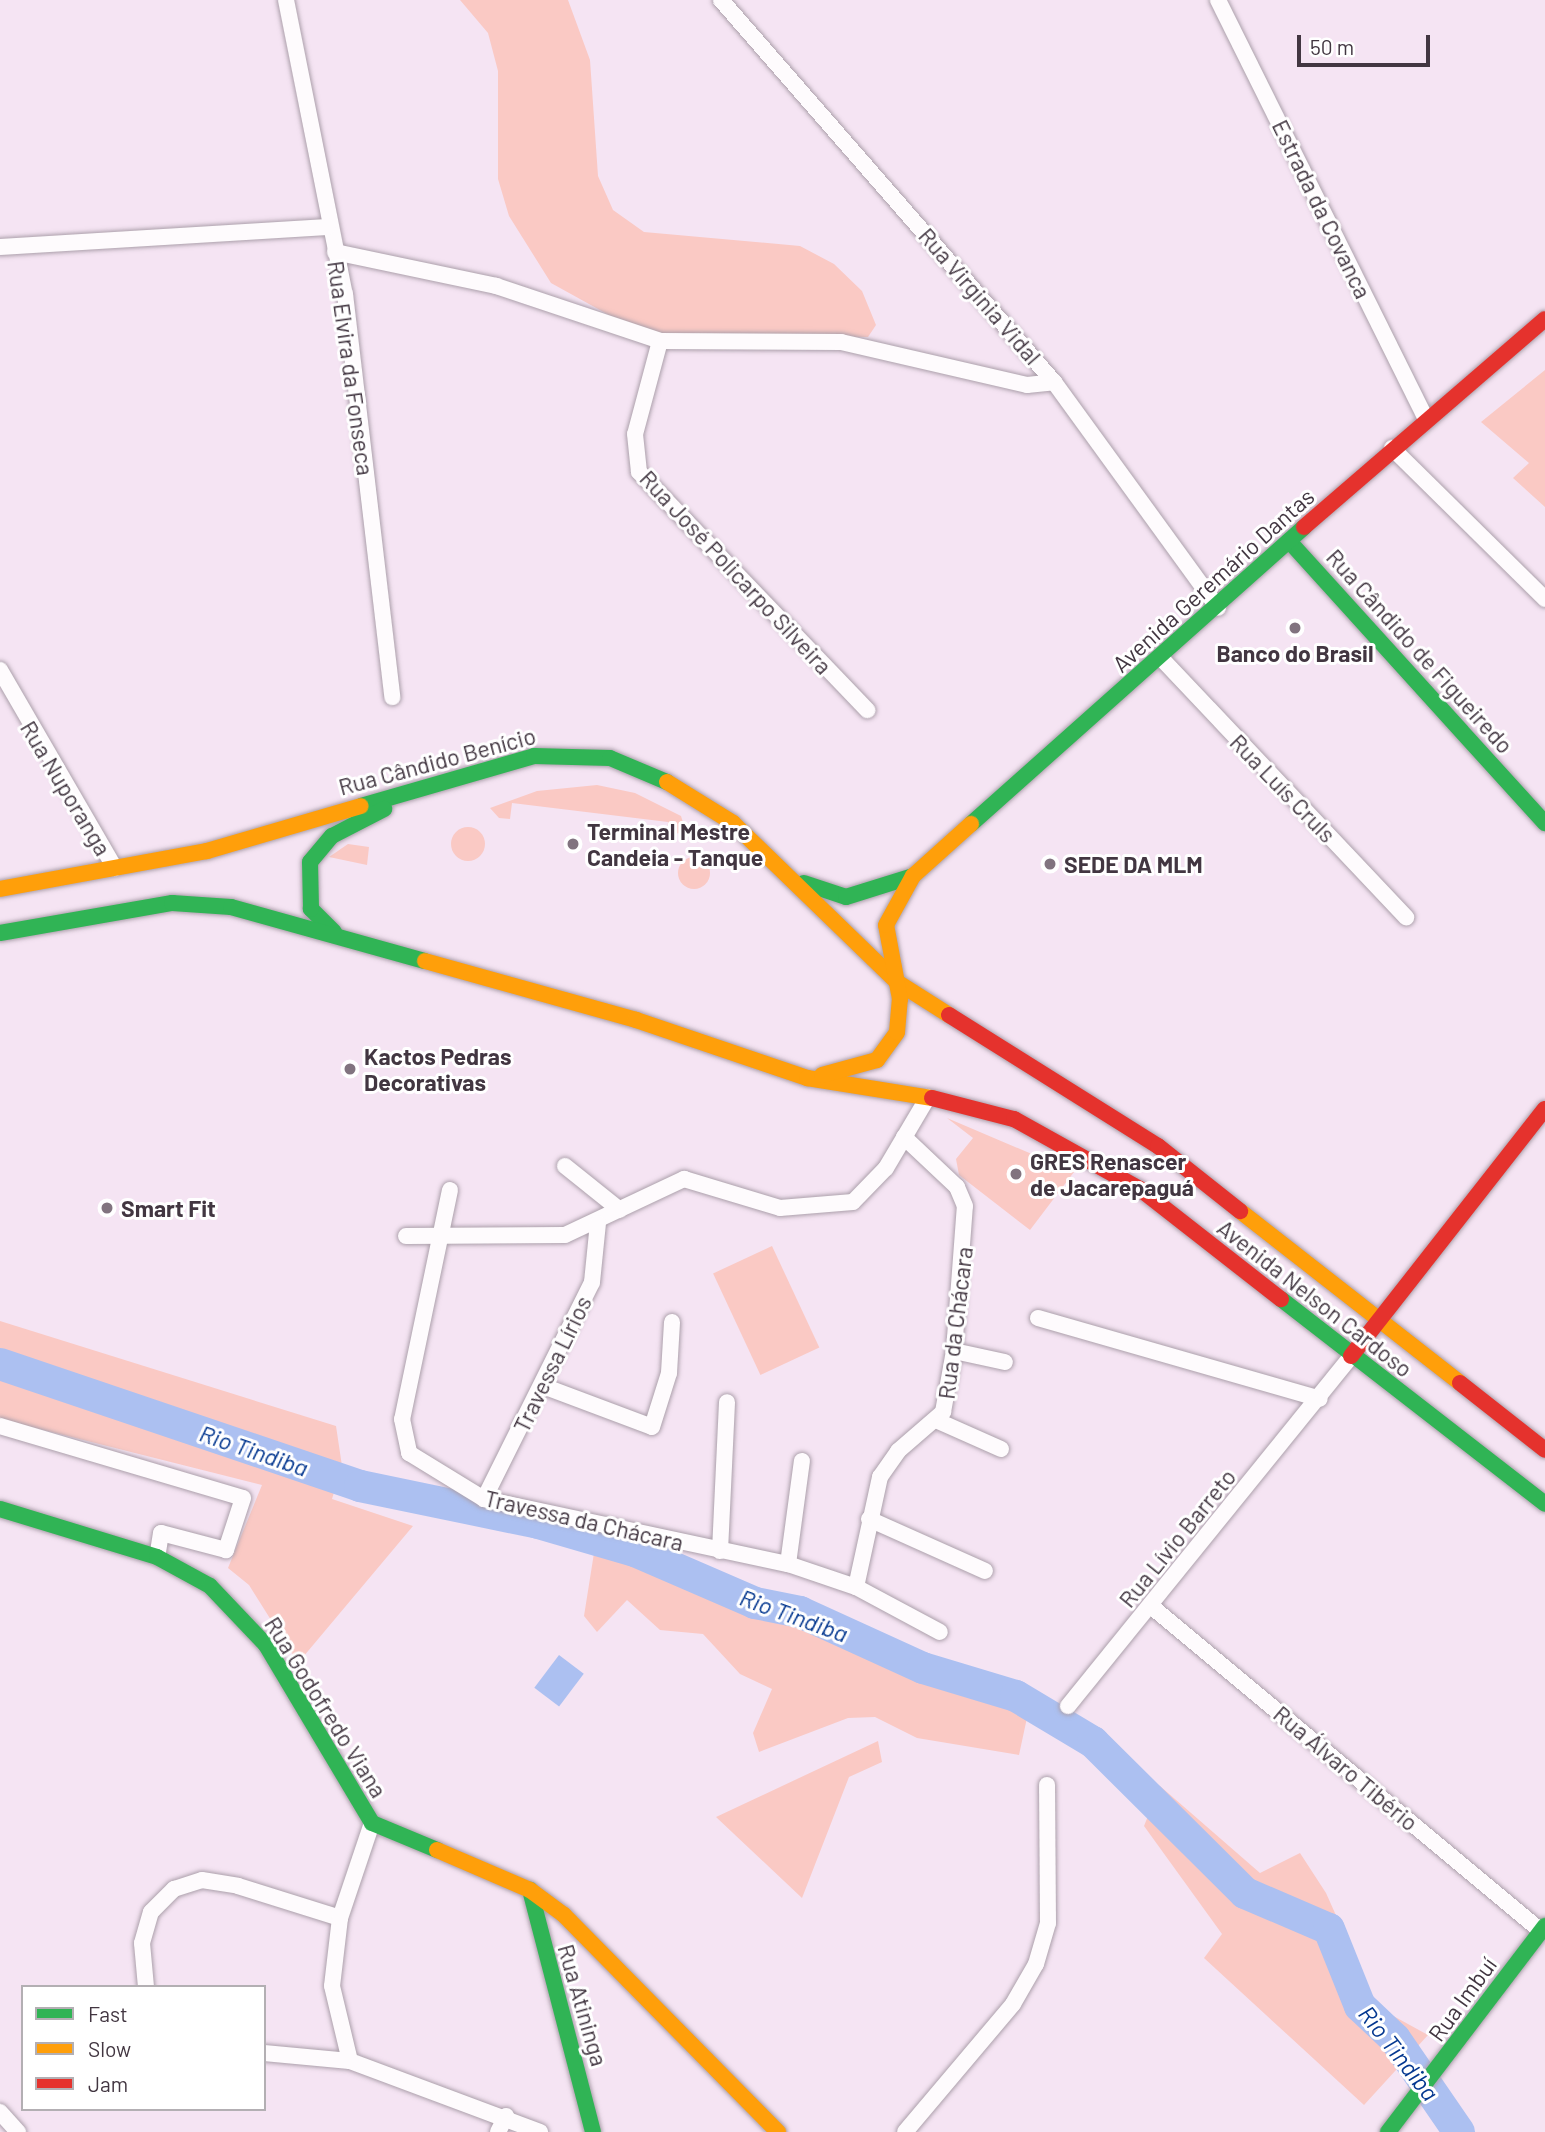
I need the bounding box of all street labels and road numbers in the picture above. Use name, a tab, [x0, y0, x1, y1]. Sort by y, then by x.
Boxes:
street label: Estrada da Covanca	[1267, 115, 1377, 303]
street label: Rua Virginia Vidal	[913, 222, 1047, 370]
street label: Rua Elvira da Fonseca	[322, 259, 380, 477]
street label: Rua José Policarpo Silveira	[634, 464, 838, 680]
street label: Avenida Geremário Dantas	[1107, 482, 1319, 678]
street label: Rua Cândido de Figueiredo	[1321, 543, 1519, 759]
street label: Rua Nuporanga	[15, 716, 117, 860]
street label: Rua Cândido Benício	[335, 721, 539, 801]
street label: Rua Luís Cruls	[1225, 728, 1341, 848]
street label: Avenida Nelson Cardoso	[1212, 1213, 1418, 1383]
street label: Rua da Chácara	[932, 1245, 978, 1401]
street label: Travessa Lírios	[507, 1291, 597, 1437]
street label: Rua Lívio Barreto	[1113, 1463, 1241, 1613]
street label: Travessa da Chácara	[482, 1484, 686, 1556]
street label: Rua Godofredo Viana	[259, 1611, 393, 1803]
street label: Rua Álvaro Tibério	[1268, 1700, 1424, 1836]
street label: Rua Atininga	[552, 1941, 614, 2069]
street label: Rua Imbuí	[1422, 1951, 1502, 2047]

